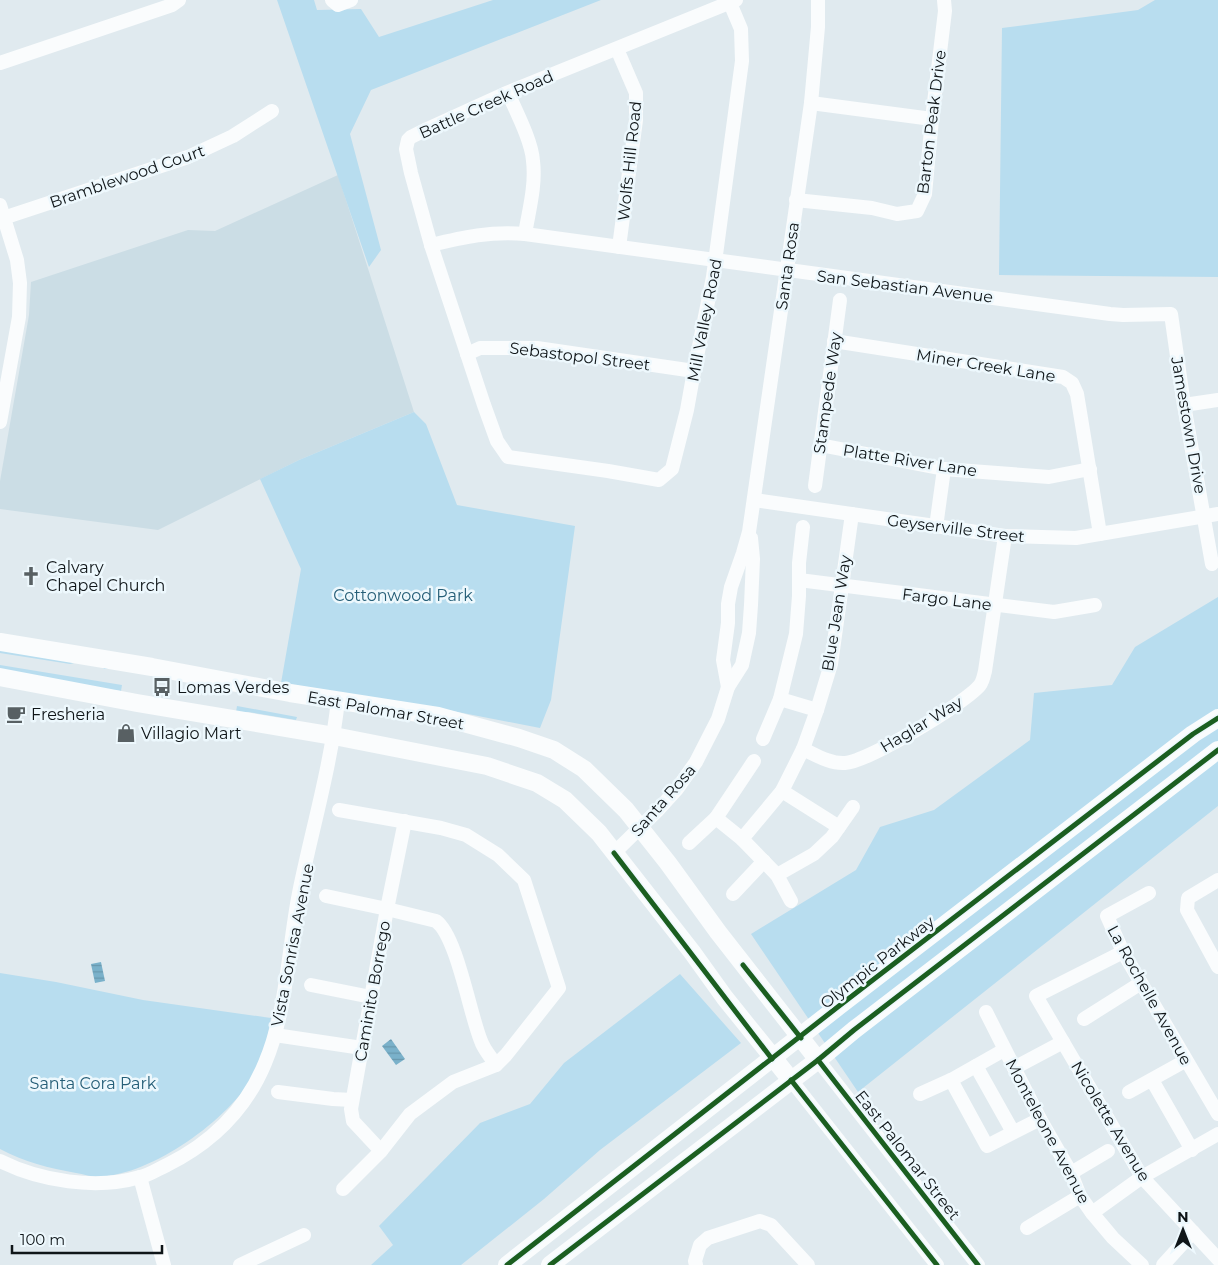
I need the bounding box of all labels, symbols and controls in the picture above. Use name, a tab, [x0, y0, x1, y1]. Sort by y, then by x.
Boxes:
street label: Barton Peak Drive	[913, 49, 950, 195]
street label: Battle Creek Road	[416, 66, 556, 143]
street label: Wolfs Hill Road	[614, 100, 645, 222]
street label: Bramblewood Court	[47, 141, 208, 212]
street label: Santa Rosa	[772, 221, 803, 311]
street label: Mill Valley Road	[683, 257, 726, 383]
street label: San Sebastian Avenue	[816, 266, 994, 307]
street label: Stampede Way	[810, 331, 845, 455]
street label: Sebastopol Street	[509, 338, 652, 375]
street label: Miner Creek Lane	[915, 345, 1057, 386]
street label: Jamestown Drive	[1167, 354, 1210, 495]
street label: Platte River Lane	[842, 441, 978, 480]
street label: Geyserville Street	[886, 511, 1026, 546]
street label: Blue Jean Way	[818, 553, 855, 673]
place label: Calvary Chapel Church	[46, 558, 165, 595]
church icon: Calvary Chapel Church	[20, 565, 42, 587]
street label: Fargo Lane	[901, 585, 993, 614]
park label: Cottonwood Park	[333, 586, 473, 605]
bus stop icon: Lomas Verdes	[151, 676, 173, 698]
place label: Lomas Verdes	[177, 678, 289, 697]
street label: East Palomar Street	[306, 687, 466, 734]
street label: Haglar Way	[877, 692, 966, 756]
cafe icon: Fresheria	[5, 703, 27, 725]
place label: Fresheria	[31, 705, 105, 724]
shop icon: Villagio Mart	[115, 722, 137, 744]
place label: Villagio Mart	[141, 724, 242, 743]
street label: Santa Rosa	[627, 761, 700, 840]
street label: Vista Sonrisa Avenue	[267, 862, 318, 1028]
street label: Olympic Parkway	[817, 912, 938, 1013]
street label: Caminito Borrego	[351, 919, 394, 1063]
street label: La Rochelle Avenue	[1103, 922, 1196, 1068]
street label: Monteleone Avenue	[1001, 1056, 1094, 1207]
street label: Nicolette Avenue	[1067, 1058, 1154, 1185]
park label: Santa Cora Park	[30, 1074, 157, 1093]
street label: East Palomar Street	[851, 1087, 964, 1224]
north arrow	[1158, 1205, 1208, 1255]
text: N	[1177, 1208, 1189, 1226]
scale bar	[12, 1222, 162, 1254]
text: 100 m	[20, 1230, 65, 1249]

